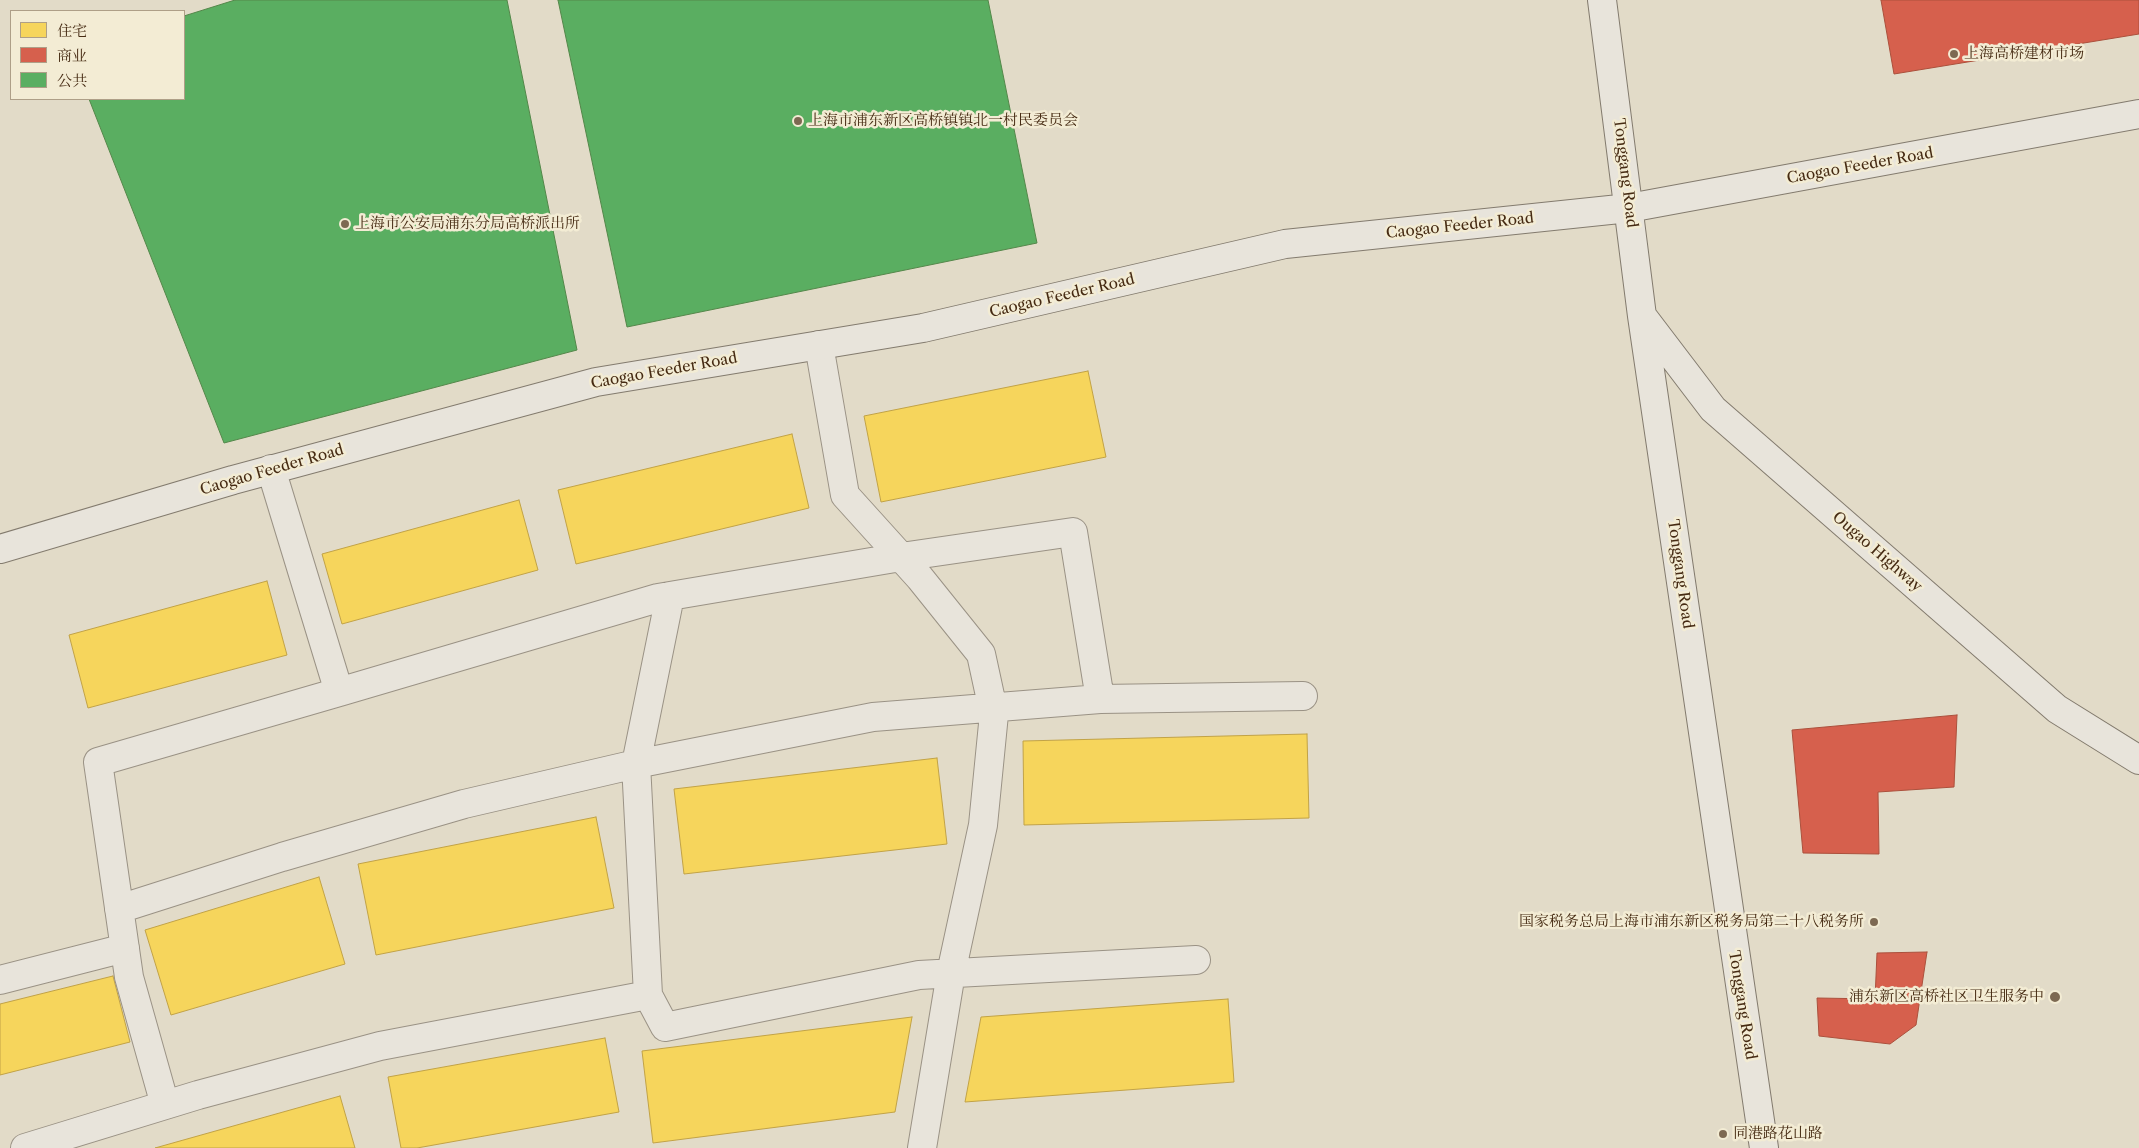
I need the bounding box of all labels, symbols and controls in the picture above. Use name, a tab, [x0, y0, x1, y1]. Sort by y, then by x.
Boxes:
legend	[10, 10, 185, 100]
text: 住宅	[57, 21, 87, 40]
place label: 上海高桥建材市场	[1964, 45, 2084, 63]
text: 商业	[57, 46, 87, 65]
marker: 上海高桥建材市场	[1948, 48, 1960, 60]
text: 公共	[57, 71, 87, 90]
place label: 上海市浦东新区高桥镇镇北一村民委员会	[808, 112, 1078, 130]
marker: 上海市浦东新区高桥镇镇北一村民委员会	[792, 115, 804, 127]
street label: Tonggang Road	[1609, 117, 1641, 229]
street label: Caogao Feeder Road	[1785, 144, 1935, 188]
street label: Caogao Feeder Road	[1385, 209, 1535, 243]
place label: 上海市公安局浦东分局高桥派出所	[355, 215, 580, 233]
marker: 上海市公安局浦东分局高桥派出所	[339, 218, 351, 230]
street label: Caogao Feeder Road	[988, 271, 1136, 321]
street label: Caogao Feeder Road	[589, 349, 739, 393]
street label: Caogao Feeder Road	[198, 441, 346, 499]
street label: Ougao Highway	[1829, 508, 1925, 596]
street label: Tonggang Road	[1663, 518, 1697, 630]
place label: 国家税务总局上海市浦东新区税务局第二十八税务所	[1519, 913, 1864, 931]
marker: 国家税务总局上海市浦东新区税务局第二十八税务所	[1868, 916, 1880, 928]
street label: Tonggang Road	[1724, 949, 1760, 1061]
place label: 浦东新区高桥社区卫生服务中	[1849, 988, 2044, 1006]
marker: 浦东新区高桥社区卫生服务中	[2048, 990, 2062, 1004]
place label: 同港路花山路	[1733, 1125, 1823, 1143]
marker: 同港路花山路	[1717, 1128, 1729, 1140]

